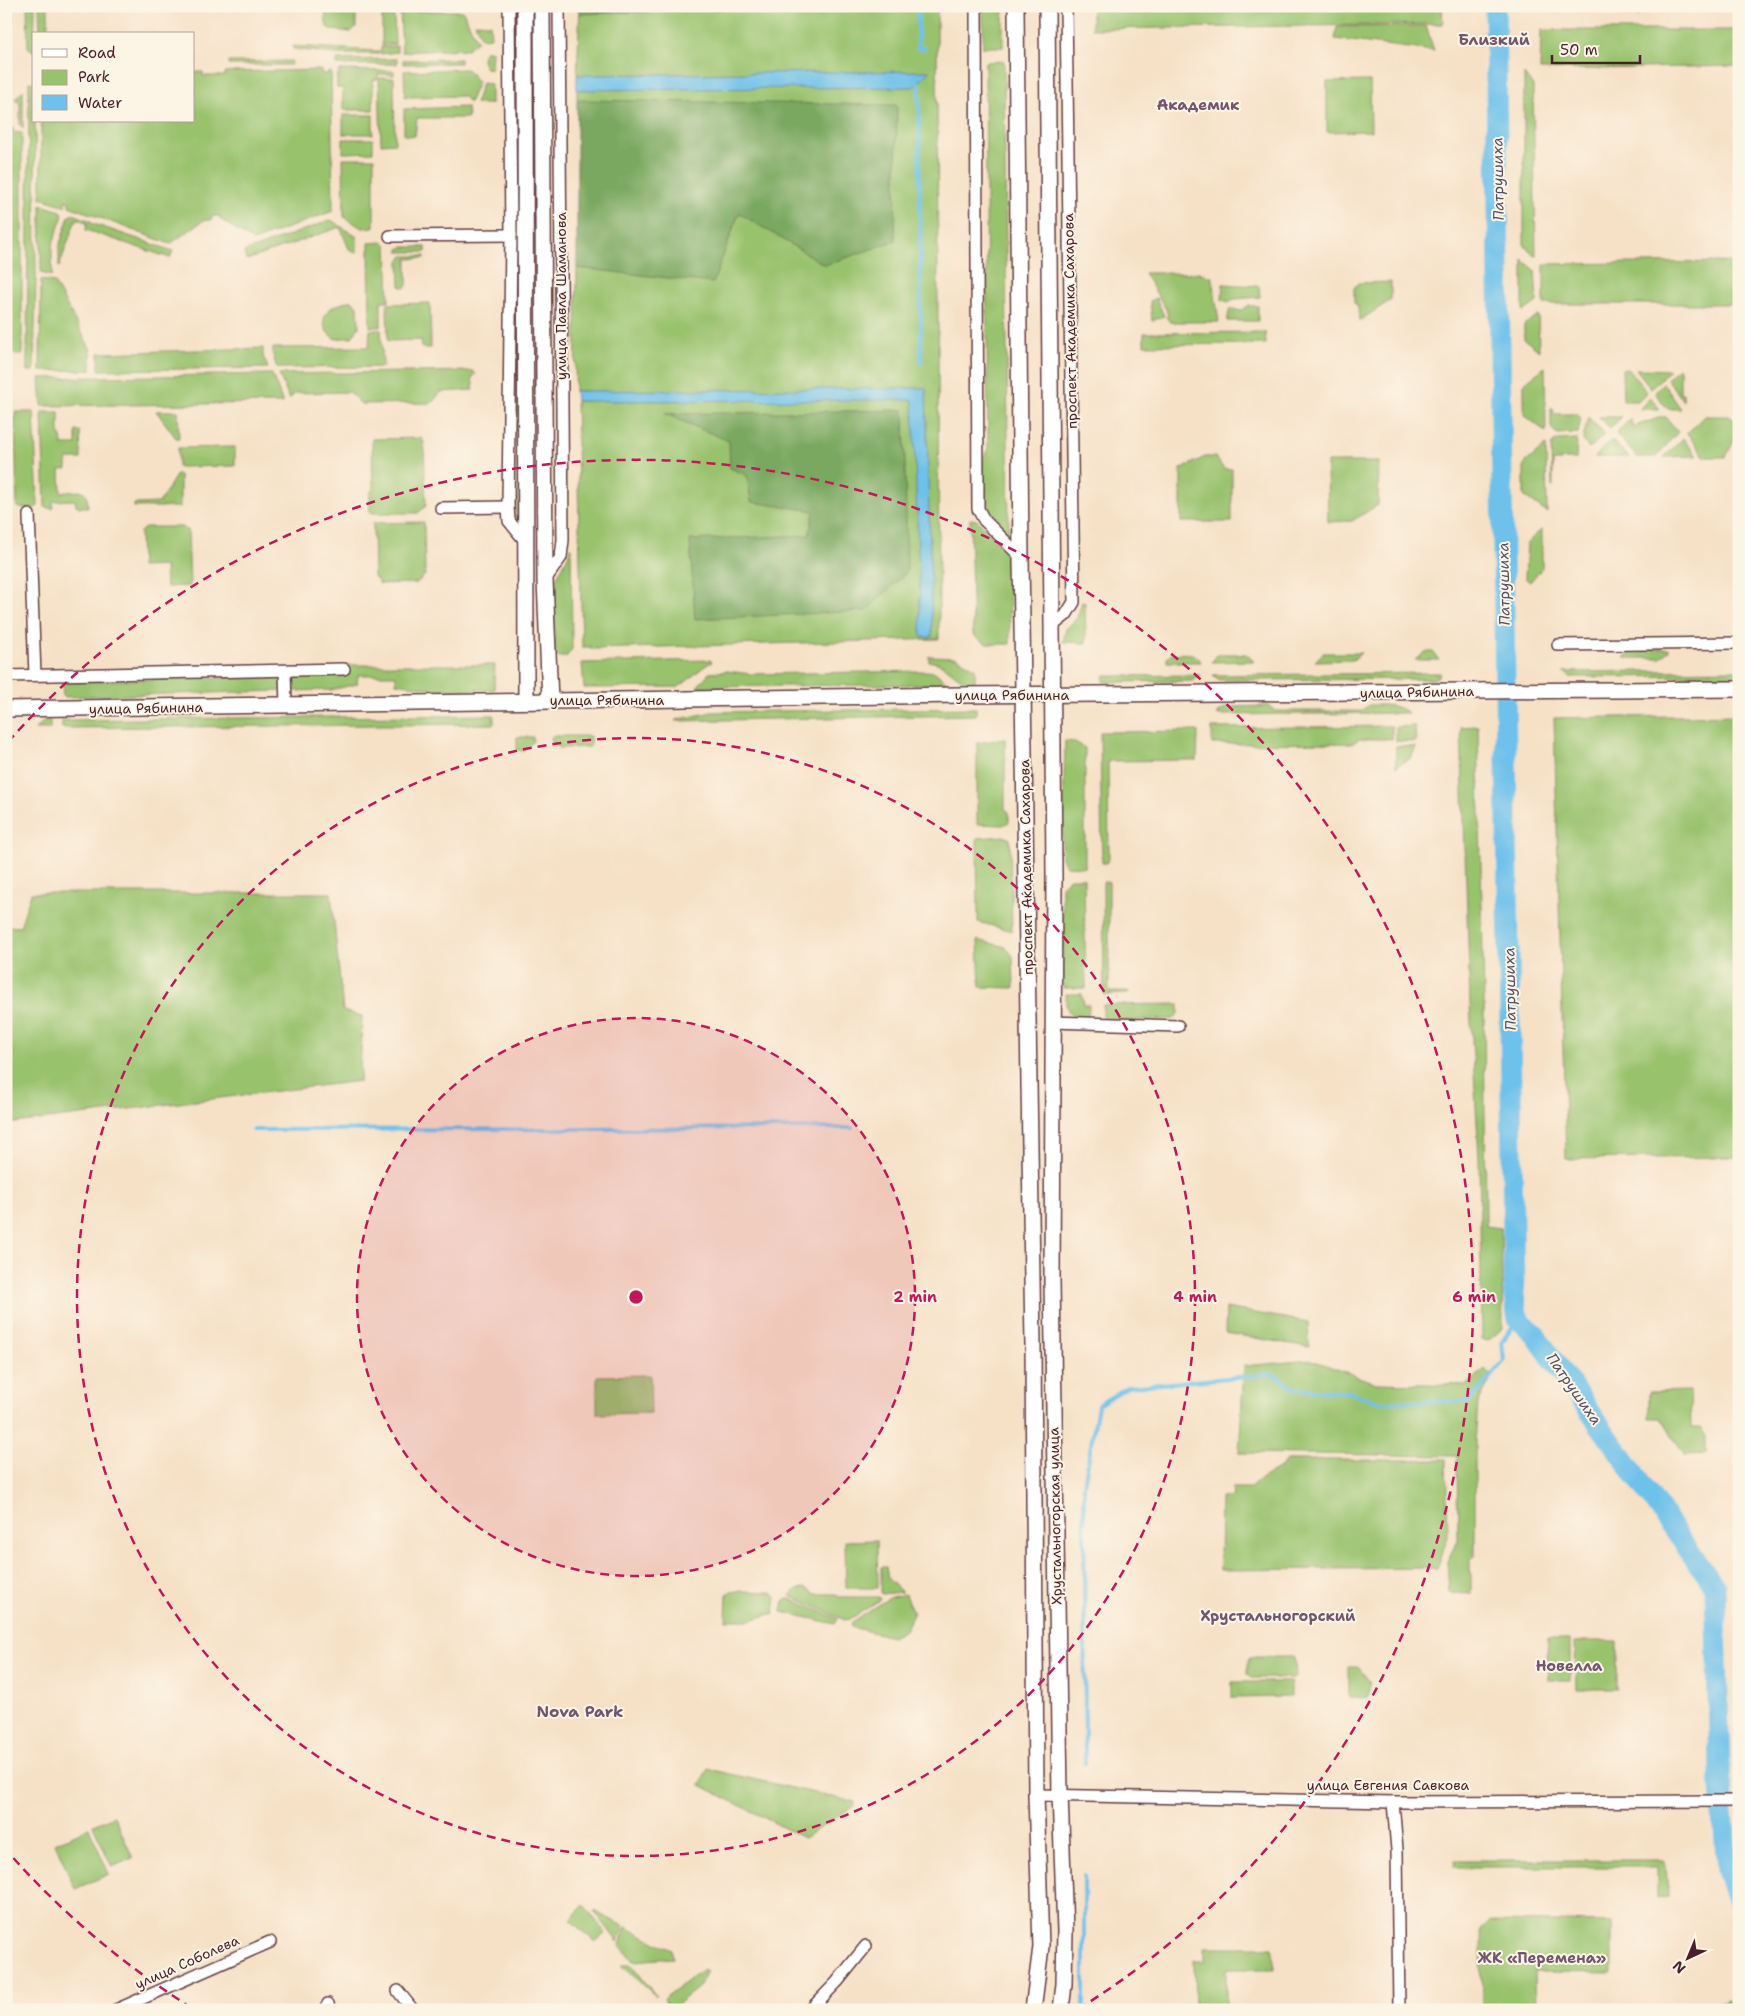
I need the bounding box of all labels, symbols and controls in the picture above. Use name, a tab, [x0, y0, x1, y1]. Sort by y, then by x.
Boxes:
district label: Близкий	[1458, 29, 1530, 50]
legend	[32, 32, 195, 122]
scale bar	[1552, 32, 1640, 64]
text: 50 m	[1560, 40, 1598, 60]
text: Road	[78, 43, 116, 63]
text: Park	[78, 67, 110, 87]
text: Water	[78, 93, 122, 113]
district label: Академик	[1157, 95, 1240, 115]
water label: Патрушиха	[1487, 137, 1509, 221]
street label: улица Павла Шаманова	[552, 212, 570, 380]
street label: проспект Академика Сахарова	[1059, 213, 1081, 429]
water label: Патрушиха	[1493, 542, 1515, 626]
street label: улица Рябинина	[1360, 682, 1475, 702]
street label: улица Рябинина	[955, 686, 1069, 704]
street label: улица Рябинина	[550, 691, 664, 709]
street label: улица Рябинина	[89, 698, 204, 718]
street label: проспект Академика Сахарова	[1015, 759, 1037, 975]
water label: Патрушиха	[1499, 947, 1521, 1031]
text: 2 min	[893, 1287, 937, 1307]
text: 4 min	[1173, 1287, 1217, 1307]
text: 6 min	[1452, 1287, 1496, 1307]
centre of rings	[627, 1288, 645, 1306]
water label: Патрушиха	[1542, 1349, 1606, 1429]
street label: Хрустальногорская улица	[1044, 1427, 1066, 1605]
district label: Хрустальногорский	[1201, 1606, 1356, 1626]
district label: Новелла	[1536, 1656, 1603, 1676]
district label: Nova Park	[536, 1701, 624, 1722]
street label: улица Евгения Савкова	[1307, 1776, 1470, 1794]
street label: улица Соболева	[132, 1931, 242, 1993]
north arrow	[1662, 1934, 1712, 1984]
district label: ЖК «Перемена»	[1478, 1948, 1606, 1968]
text: N	[1669, 1957, 1689, 1978]

